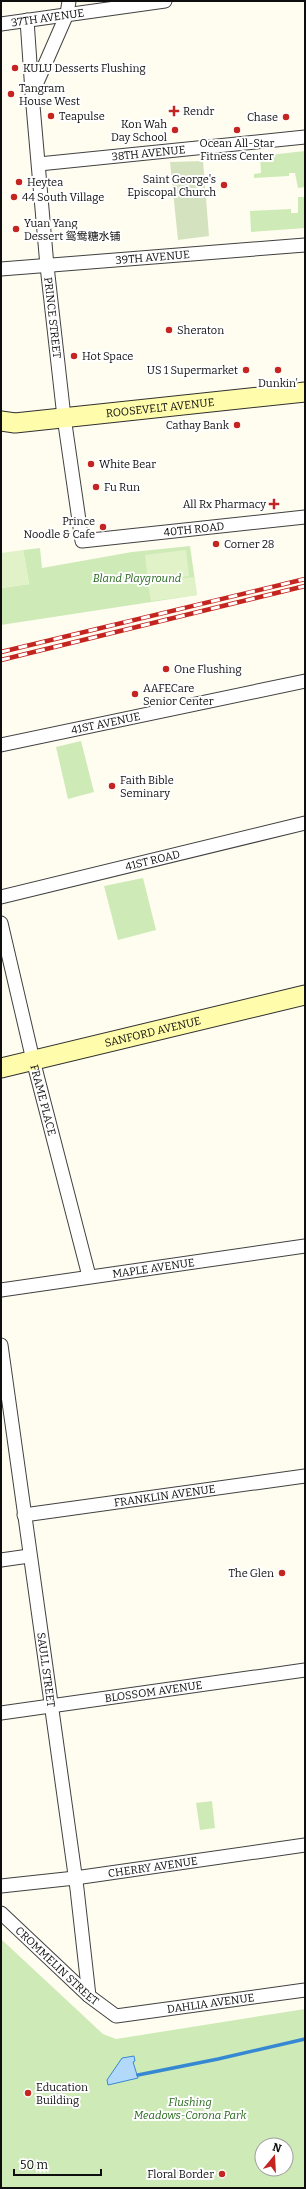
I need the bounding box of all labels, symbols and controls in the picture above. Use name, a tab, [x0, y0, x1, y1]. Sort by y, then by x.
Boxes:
street label: 37TH AVENUE	[10, 6, 85, 30]
place label: KULU Desserts Flushing	[23, 62, 146, 75]
marker: KULU Desserts Flushing	[10, 63, 20, 73]
place label: Tangram House West	[19, 82, 80, 108]
marker: Tangram House West	[6, 89, 16, 99]
marker: Rendr	[168, 105, 180, 117]
place label: Rendr	[183, 105, 215, 118]
place label: Teapulse	[59, 110, 105, 123]
marker: Teapulse	[46, 111, 56, 121]
place label: Chase	[247, 111, 278, 124]
marker: Chase	[281, 112, 291, 122]
place label: Kon Wah Day School	[111, 118, 167, 144]
marker: Kon Wah Day School	[170, 125, 180, 135]
marker: Ocean All-Star Fitness Center	[232, 125, 242, 135]
place label: Ocean All-Star Fitness Center	[200, 137, 275, 163]
street label: 38TH AVENUE	[111, 143, 186, 164]
place label: Saint George's Episcopal Church	[127, 173, 216, 199]
place label: Heytea	[27, 176, 63, 189]
marker: Heytea	[14, 177, 24, 187]
marker: Saint George's Episcopal Church	[219, 180, 229, 190]
place label: 44 South Village	[22, 191, 104, 204]
marker: 44 South Village	[9, 192, 19, 202]
place label: Yuan Yang Dessert 鸳鸯糖水铺	[24, 217, 120, 243]
marker: Yuan Yang Dessert 鸳鸯糖水铺	[11, 224, 21, 234]
street label: 39TH AVENUE	[115, 248, 190, 267]
street label: PRINCE STREET	[41, 276, 63, 359]
place label: Sheraton	[177, 324, 224, 337]
marker: Sheraton	[164, 325, 174, 335]
place label: Hot Space	[82, 350, 133, 363]
marker: Hot Space	[69, 351, 79, 361]
place label: US 1 Supermarket	[147, 364, 238, 377]
marker: US 1 Supermarket	[241, 365, 251, 375]
marker: Dunkin'	[273, 365, 283, 375]
place label: Dunkin'	[258, 377, 298, 390]
street label: ROOSEVELT AVENUE	[105, 396, 215, 420]
place label: Cathay Bank	[166, 419, 230, 432]
marker: Cathay Bank	[232, 420, 242, 430]
place label: White Bear	[99, 458, 156, 471]
marker: White Bear	[86, 459, 96, 469]
place label: Fu Run	[104, 481, 140, 494]
marker: Fu Run	[91, 482, 101, 492]
place label: All Rx Pharmacy	[183, 498, 266, 511]
marker: All Rx Pharmacy	[269, 499, 279, 509]
place label: Prince Noodle & Cafe	[24, 515, 95, 541]
street label: 40TH ROAD	[163, 520, 225, 539]
marker: Prince Noodle & Cafe	[98, 522, 108, 532]
place label: Corner 28	[224, 538, 274, 551]
marker: Corner 28	[211, 539, 221, 549]
park label: Bland Playground	[93, 572, 182, 585]
place label: One Flushing	[174, 663, 242, 676]
marker: One Flushing	[161, 664, 171, 674]
place label: AAFECare Senior Center	[143, 682, 214, 708]
marker: AAFECare Senior Center	[130, 689, 140, 699]
street label: 41ST AVENUE	[70, 710, 142, 737]
place label: Faith Bible Seminary	[120, 774, 174, 800]
marker: Faith Bible Seminary	[107, 781, 117, 791]
street label: 41ST ROAD	[124, 848, 182, 874]
street label: SANFORD AVENUE	[103, 1014, 202, 1050]
street label: FRAME PLACE	[27, 1063, 58, 1137]
street label: MAPLE AVENUE	[111, 1256, 196, 1281]
street label: FRANKLIN AVENUE	[113, 1482, 216, 1509]
place label: The Glen	[229, 1567, 274, 1580]
marker: The Glen	[277, 1568, 287, 1578]
street label: SAULL STREET	[34, 1632, 58, 1709]
street label: BLOSSOM AVENUE	[104, 1679, 203, 1705]
street label: CHERRY AVENUE	[107, 1854, 199, 1880]
street label: CROMMELIN STREET	[13, 1924, 102, 2008]
street label: DAHLIA AVENUE	[166, 1991, 255, 2016]
place label: Education Building	[36, 2081, 88, 2107]
marker: Education Building	[23, 2088, 33, 2098]
park label: Flushing Meadows-Corona Park	[134, 2096, 247, 2122]
north arrow	[254, 2137, 294, 2177]
text: N	[271, 2140, 283, 2156]
scale bar	[14, 2151, 101, 2177]
text: 50 m	[20, 2158, 49, 2172]
place label: Floral Border	[147, 2168, 214, 2181]
marker: Floral Border	[217, 2169, 227, 2179]

